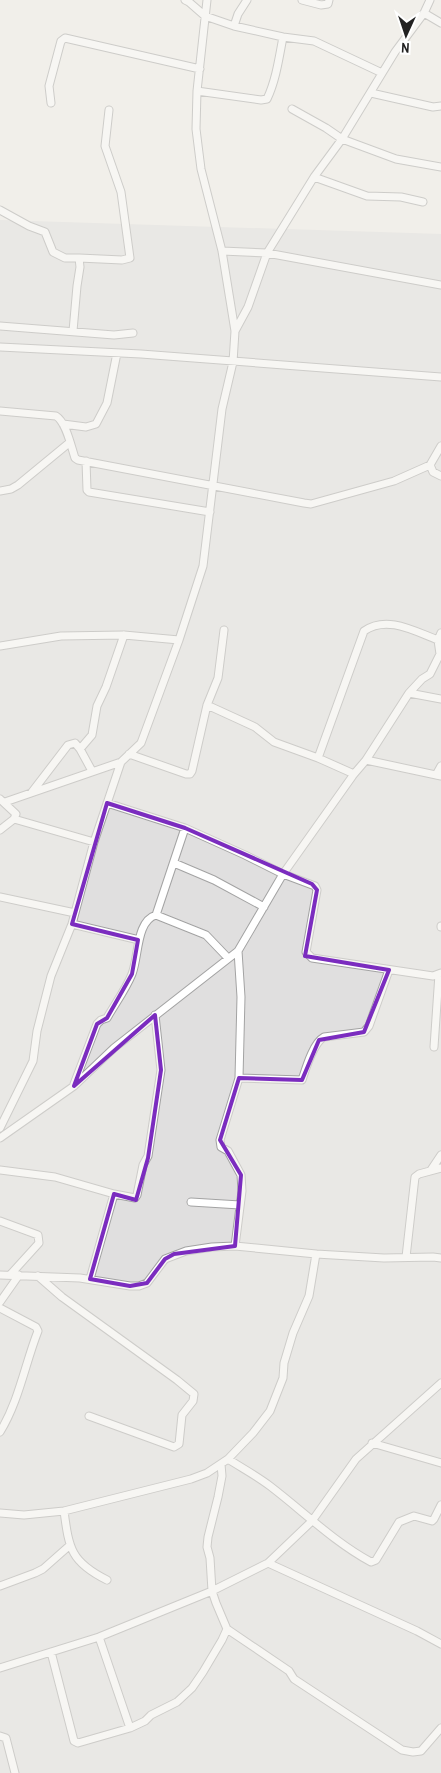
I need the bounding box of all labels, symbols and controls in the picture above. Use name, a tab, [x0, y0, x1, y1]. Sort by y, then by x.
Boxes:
north arrow	[381, 10, 431, 60]
text: N	[401, 39, 410, 57]

